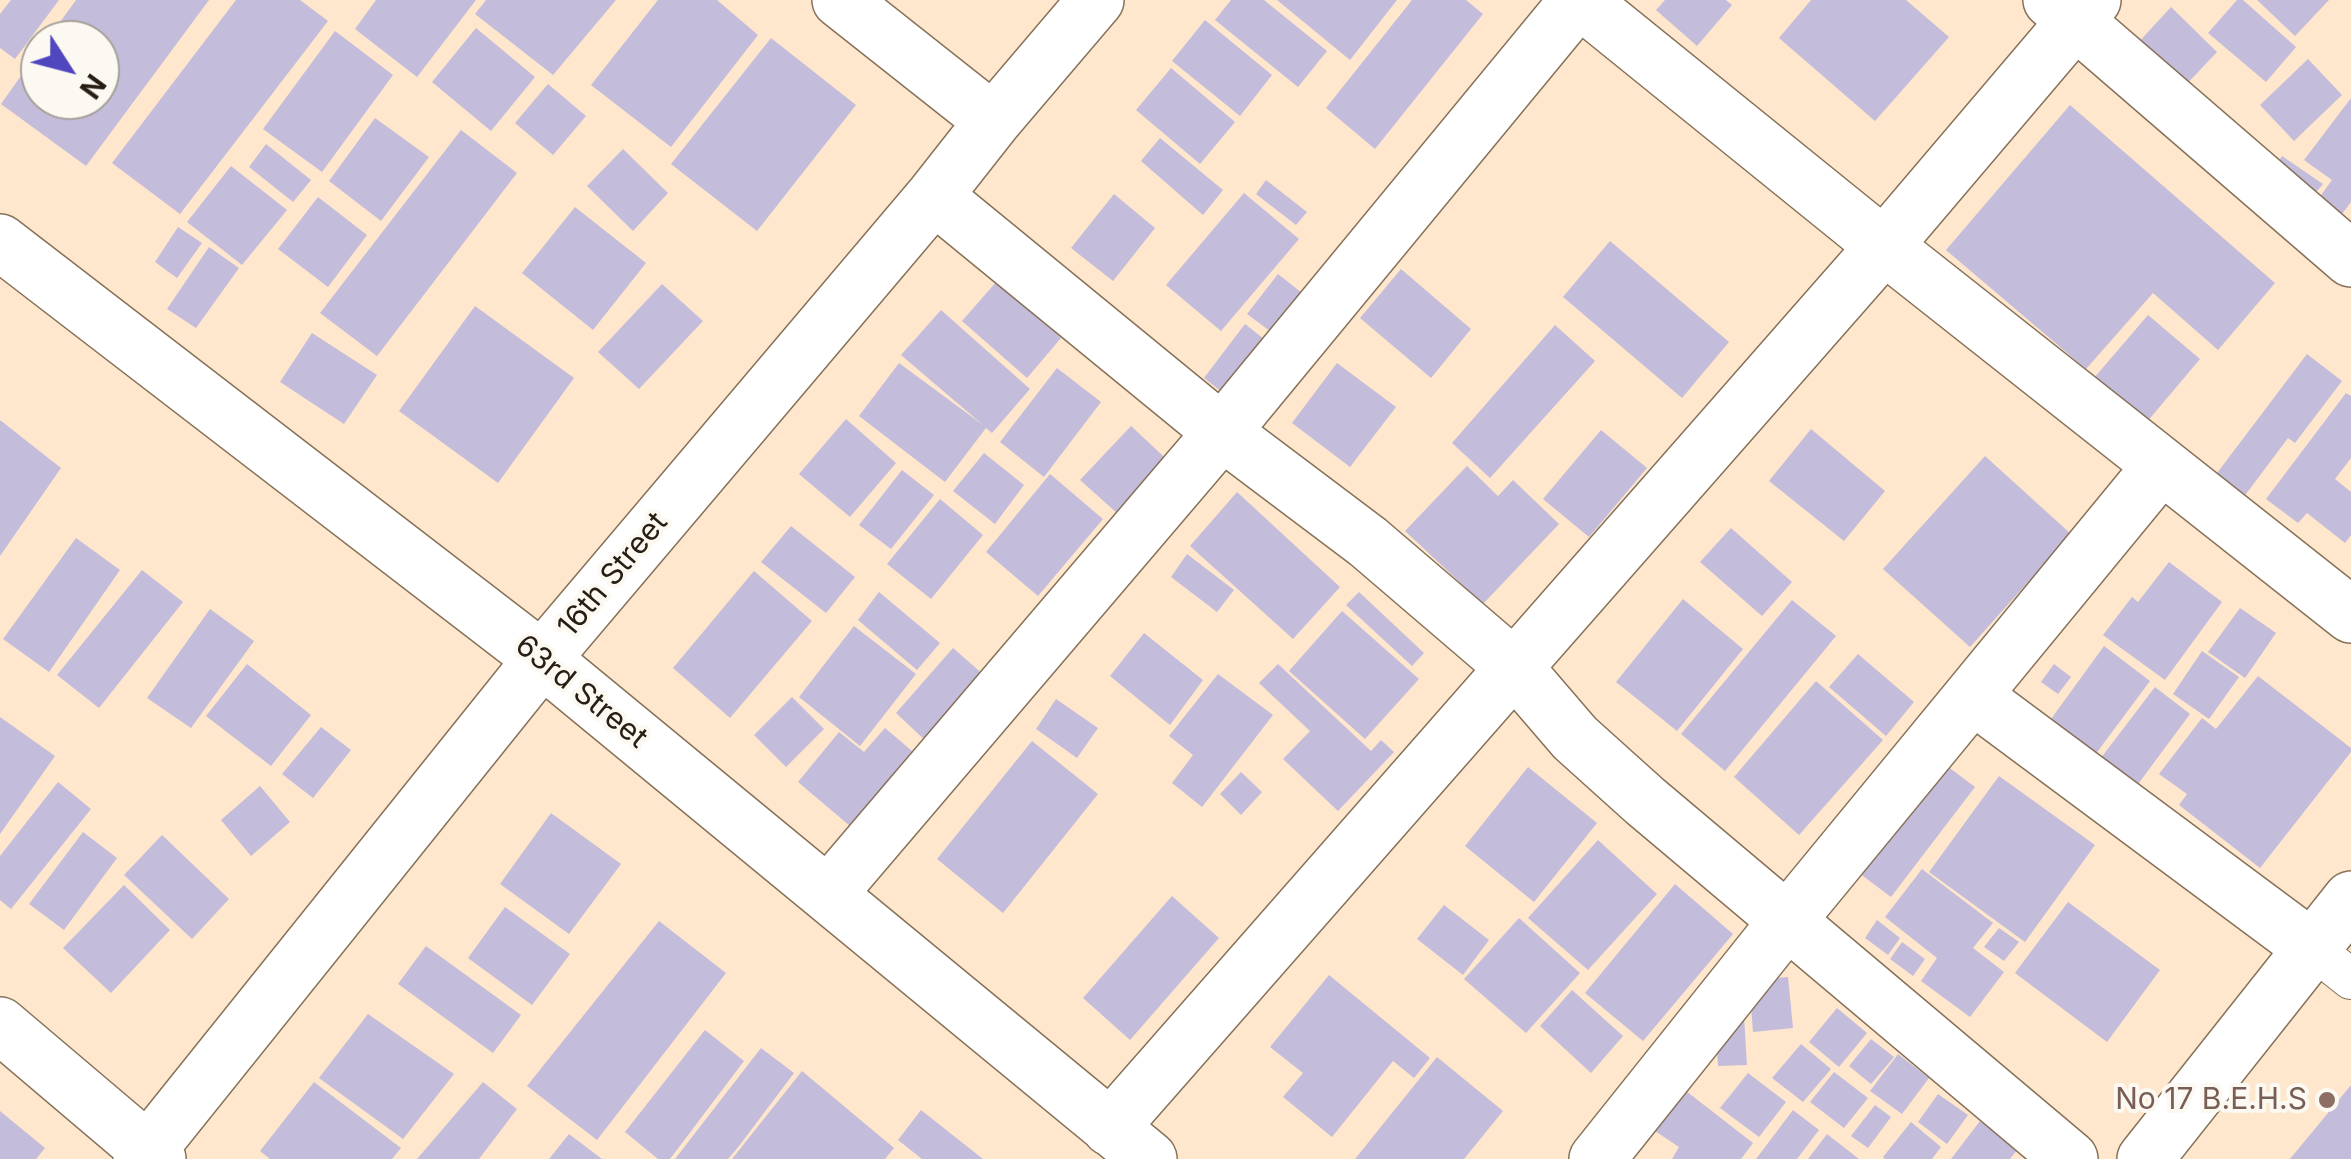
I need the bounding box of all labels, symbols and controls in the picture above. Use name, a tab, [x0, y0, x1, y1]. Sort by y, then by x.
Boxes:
north arrow	[20, 20, 120, 120]
text: N	[73, 68, 113, 105]
street label: 16th Street	[551, 505, 675, 645]
street label: 63rd Street	[508, 628, 654, 756]
place label: No 17 B.E.H.S	[2115, 1082, 2307, 1118]
marker: No 17 B.E.H.S	[2316, 1089, 2338, 1111]

